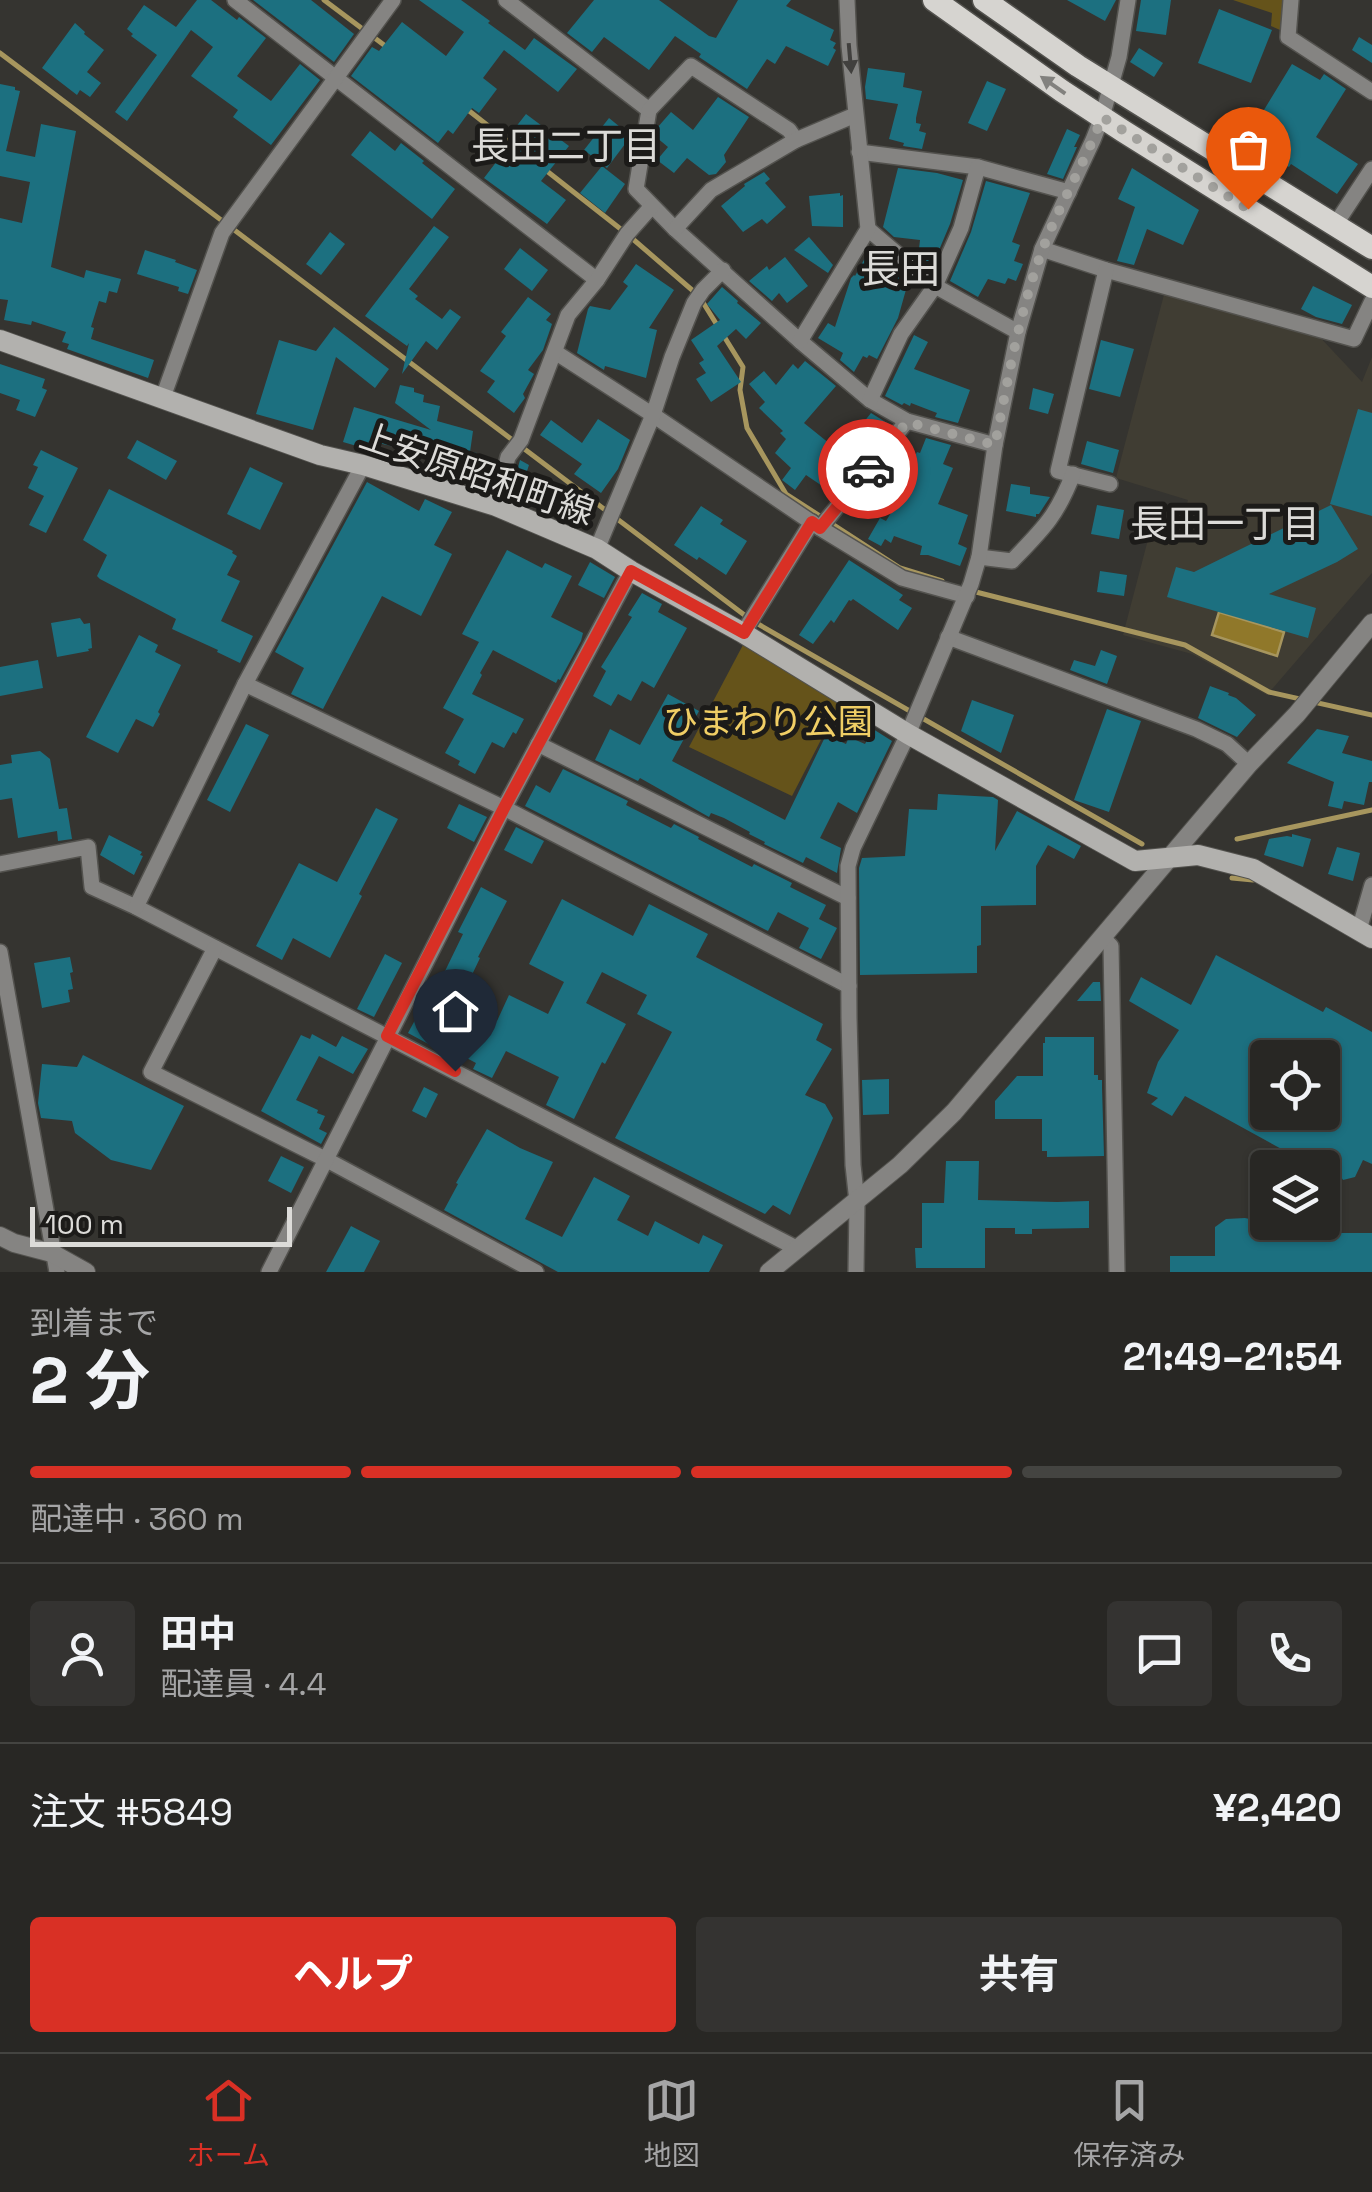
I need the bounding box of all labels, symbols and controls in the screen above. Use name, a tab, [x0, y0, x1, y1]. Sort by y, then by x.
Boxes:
one-way arrow	[842, 42, 858, 74]
one-way arrow	[1040, 76, 1066, 95]
pin	[1206, 107, 1291, 210]
district label: 長田二丁目	[471, 122, 661, 170]
icon: bag	[1221, 122, 1276, 177]
district label: 長田	[860, 244, 940, 295]
street label: 上安原昭和町線	[354, 413, 600, 535]
courier	[818, 419, 918, 519]
icon: car	[841, 442, 896, 497]
district label: 長田一丁目	[1130, 500, 1320, 548]
park label: ひまわり公園	[663, 700, 873, 744]
pin	[413, 969, 498, 1072]
icon: home	[428, 984, 483, 1039]
map controls	[1250, 1040, 1340, 1240]
button: locate	[1250, 1040, 1340, 1130]
button: layers	[1250, 1150, 1340, 1240]
scale bar	[30, 1202, 292, 1246]
text: 100 m	[45, 1206, 124, 1242]
text: 到着まで	[30, 1303, 158, 1343]
text: 21:49–21:54	[1123, 1333, 1342, 1381]
text: 2 分	[30, 1339, 150, 1422]
text: 配達中 · 360 m	[30, 1499, 244, 1539]
button: person	[30, 1601, 135, 1706]
button: chat	[1107, 1601, 1212, 1706]
button: phone	[1237, 1601, 1342, 1706]
text: 田中	[160, 1610, 236, 1658]
text: 配達員 · 4.4	[160, 1664, 327, 1704]
text: ¥2,420	[1213, 1784, 1342, 1832]
text: 注文 #5849	[30, 1788, 233, 1836]
button: ヘルプ	[30, 1917, 676, 2032]
button: 共有	[696, 1917, 1342, 2032]
tab: ホーム	[187, 2073, 270, 2173]
tab: 地図	[644, 2073, 700, 2173]
tab: 保存済み	[1073, 2073, 1185, 2173]

